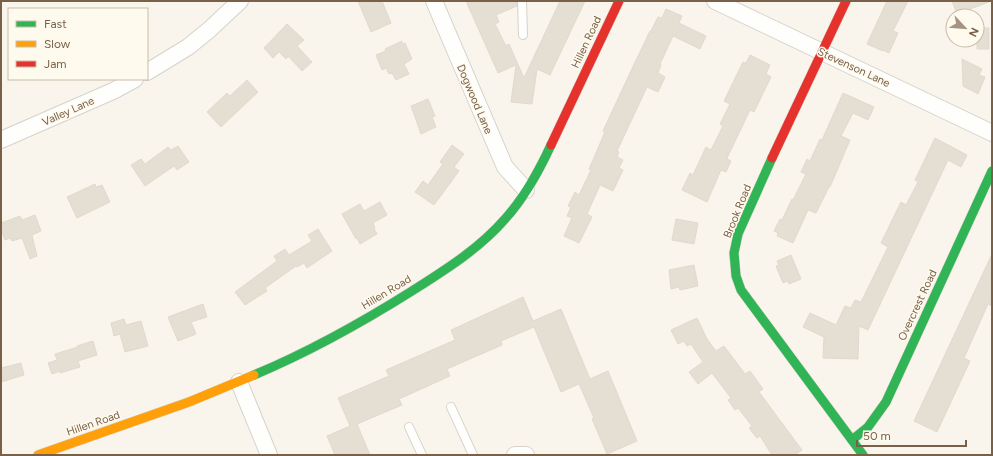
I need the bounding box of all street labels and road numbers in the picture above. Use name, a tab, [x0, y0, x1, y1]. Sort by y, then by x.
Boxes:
street label: Hillen Road	[569, 14, 604, 70]
street label: Stevenson Lane	[816, 45, 892, 90]
street label: Dogwood Lane	[454, 62, 495, 136]
street label: Valley Lane	[40, 94, 96, 129]
street label: Brook Road	[721, 183, 754, 240]
street label: Overcrest Road	[895, 268, 940, 343]
street label: Hillen Road	[359, 272, 414, 312]
street label: Hillen Road	[65, 408, 122, 439]

